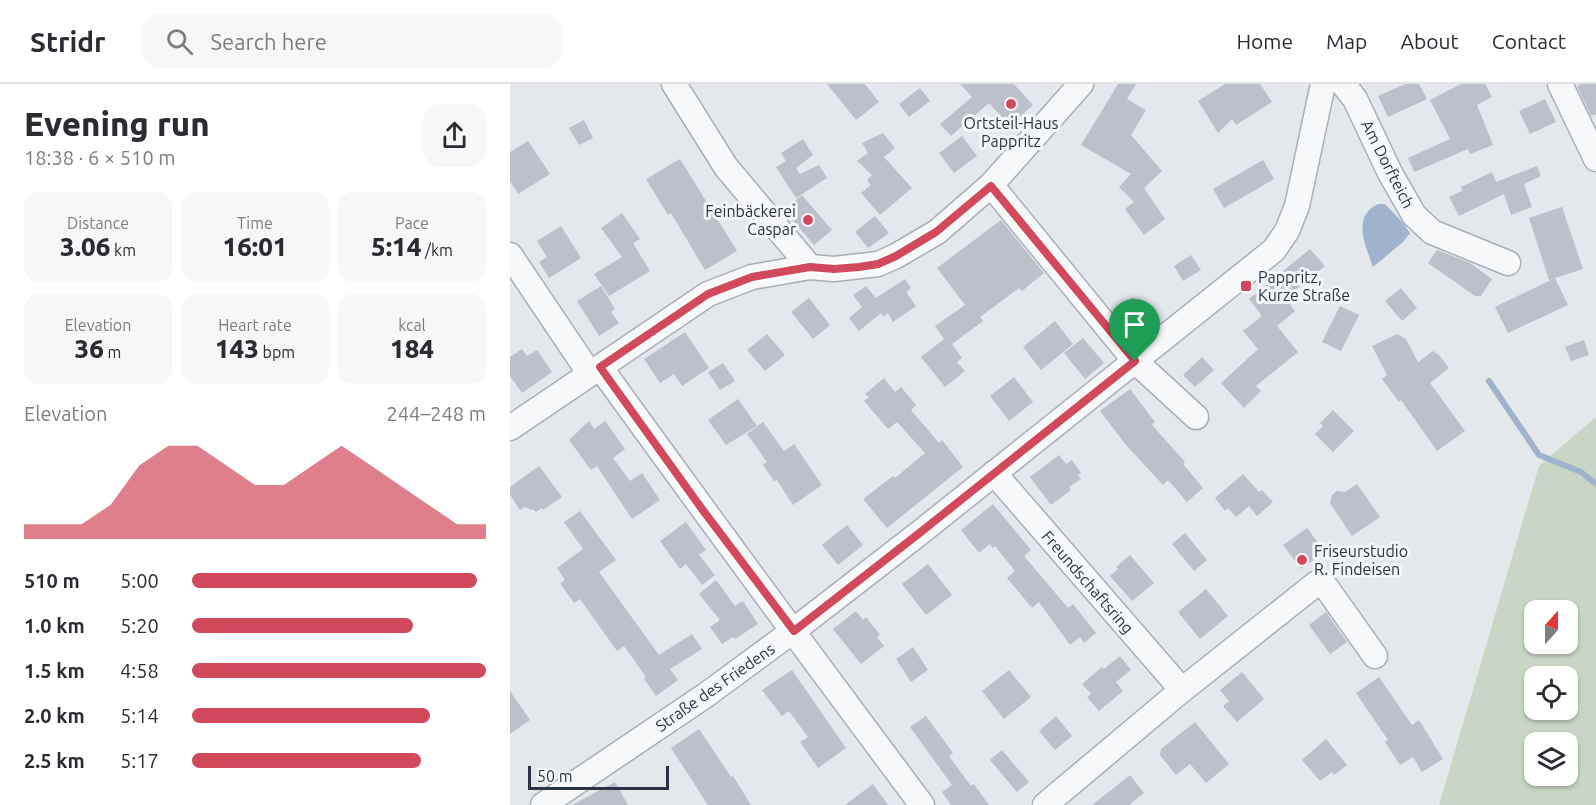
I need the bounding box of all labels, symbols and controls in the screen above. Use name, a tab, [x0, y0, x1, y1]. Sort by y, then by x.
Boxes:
search box	[142, 14, 562, 68]
icon: search	[163, 25, 196, 58]
text: Stridr	[30, 26, 106, 57]
text: Search here	[211, 29, 327, 54]
text: Home	[1236, 29, 1293, 53]
text: Map	[1326, 29, 1367, 53]
text: About	[1400, 29, 1459, 53]
text: Contact	[1492, 29, 1566, 53]
marker: Ortsteil-Haus Pappritz	[1004, 97, 1018, 111]
button: share	[423, 104, 486, 167]
text: Evening run	[24, 105, 210, 142]
place label: Ortsteil-Haus Pappritz	[964, 114, 1059, 150]
street label: Am Dorfteich	[1358, 117, 1418, 211]
text: 18:38 · 6 × 510 m	[24, 146, 176, 169]
place label: Feinbäckerei Caspar	[705, 202, 796, 238]
marker: Feinbäckerei Caspar	[801, 213, 815, 227]
text: Distance	[67, 214, 129, 232]
text: Time	[237, 214, 273, 232]
text: Pace	[395, 214, 429, 232]
text: 3.06	[60, 232, 110, 261]
text: 16:01	[222, 232, 288, 261]
text: 5:14	[371, 232, 421, 261]
text: km	[110, 241, 136, 259]
text: /km	[421, 241, 453, 259]
place label: Pappritz, Kurze Straße	[1258, 268, 1350, 304]
marker: Pappritz, Kurze Straße	[1239, 279, 1253, 293]
pin	[1109, 299, 1160, 361]
icon: arrive	[1118, 308, 1151, 341]
text: Elevation	[65, 316, 131, 334]
text: Heart rate	[218, 316, 292, 334]
text: kcal	[398, 316, 426, 334]
text: 36	[75, 334, 104, 363]
text: 143	[215, 334, 259, 363]
text: 184	[390, 334, 434, 363]
text: m	[104, 343, 121, 361]
text: bpm	[259, 343, 295, 361]
text: Elevation	[24, 402, 107, 425]
text: 244–248 m	[387, 402, 486, 425]
street label: Freundschaftsring	[1039, 527, 1137, 637]
place label: Friseurstudio R. Findeisen	[1314, 542, 1408, 578]
marker: Friseurstudio R. Findeisen	[1295, 553, 1309, 567]
text: 510 m	[24, 569, 80, 592]
text: 5:00	[120, 569, 159, 592]
north arrow	[1524, 600, 1578, 654]
map controls	[1524, 600, 1578, 786]
text: 1.0 km	[24, 614, 85, 637]
text: 5:20	[120, 614, 159, 637]
street label: Straße des Friedens	[652, 639, 778, 735]
text: 1.5 km	[24, 659, 85, 682]
text: 4:58	[120, 659, 159, 682]
button: locate	[1524, 666, 1578, 720]
text: 2.0 km	[24, 704, 85, 727]
text: 5:14	[120, 704, 159, 727]
button: layers	[1524, 732, 1578, 786]
text: 2.5 km	[24, 749, 85, 772]
text: 5:17	[120, 749, 159, 772]
scale bar	[528, 763, 669, 790]
text: 50 m	[537, 767, 573, 785]

